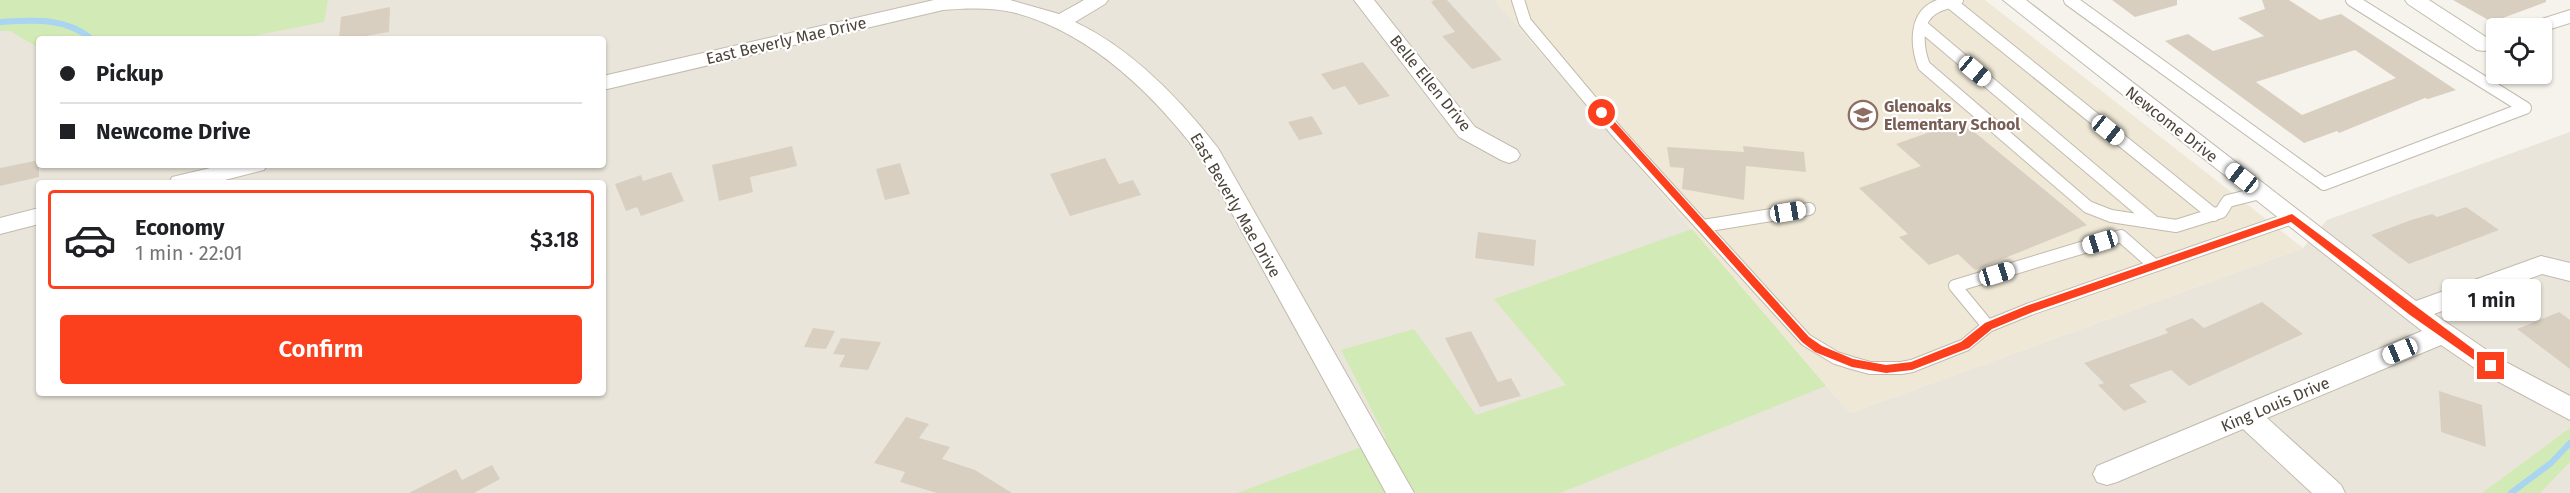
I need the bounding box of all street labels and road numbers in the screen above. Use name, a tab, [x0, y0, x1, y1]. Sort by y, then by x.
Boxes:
street label: East Beverly Mae Drive	[704, 13, 868, 68]
street label: Belle Ellen Drive	[1386, 31, 1475, 135]
street label: Newcome Drive	[2122, 82, 2222, 166]
street label: East Beverly Mae Drive	[1186, 130, 1285, 281]
street label: King Louis Drive	[2218, 373, 2332, 436]

